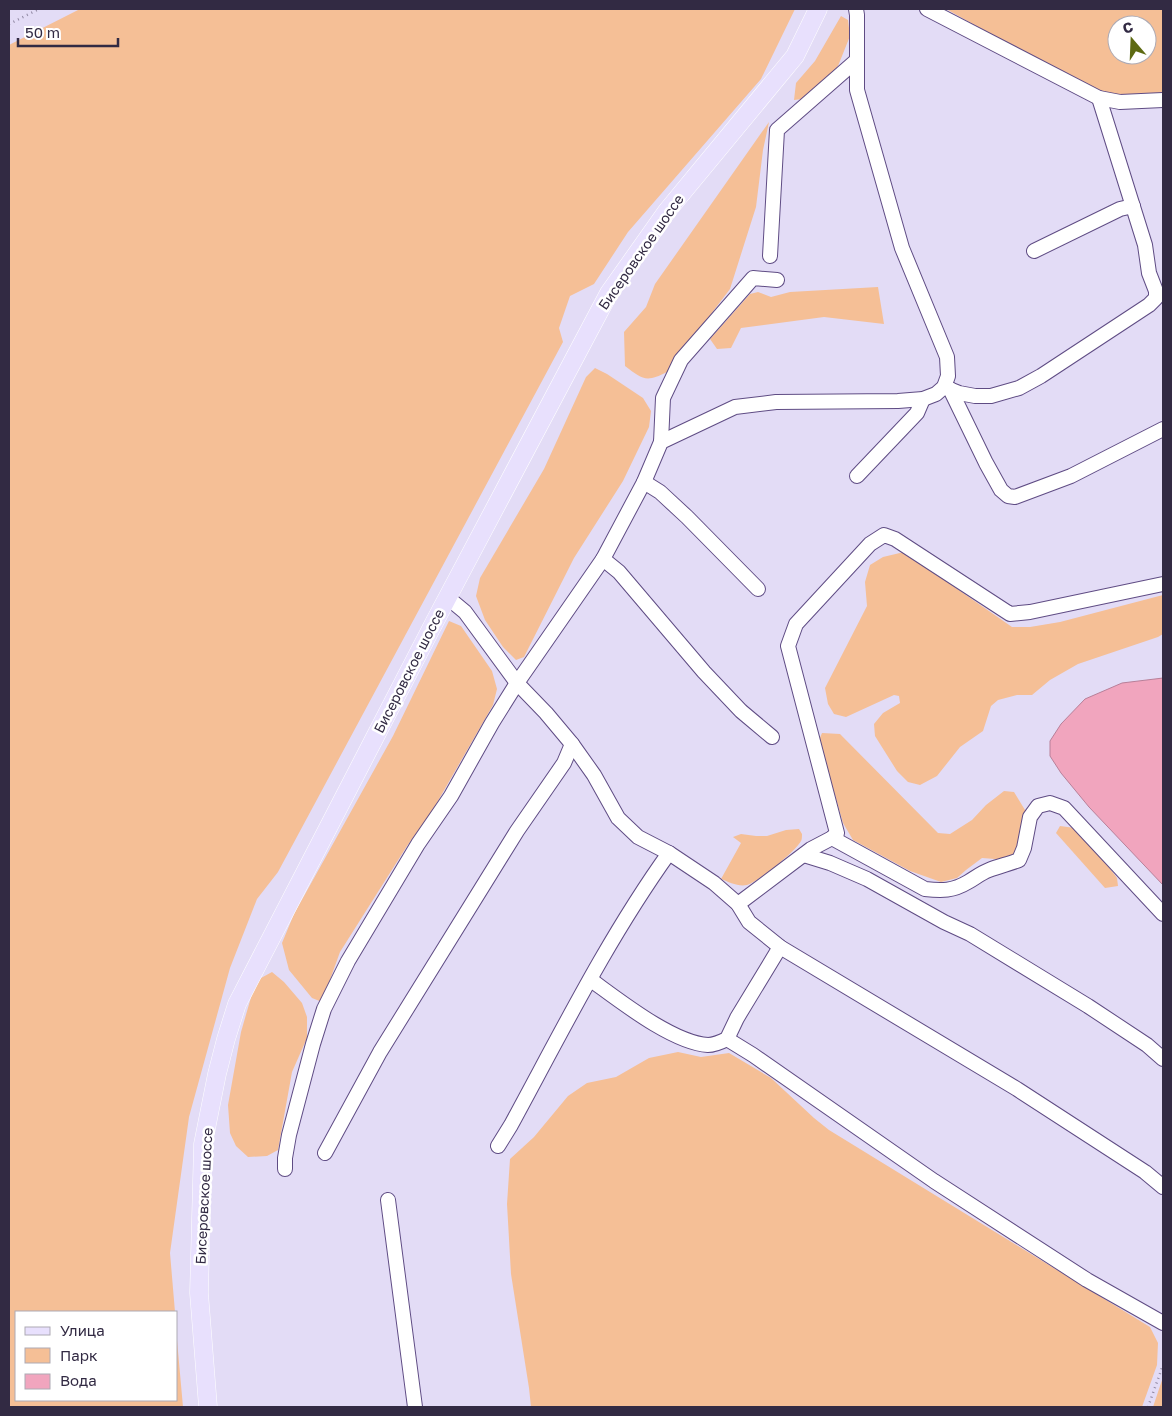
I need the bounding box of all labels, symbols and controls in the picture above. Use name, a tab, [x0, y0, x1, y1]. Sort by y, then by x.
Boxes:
scale bar	[18, 15, 118, 47]
north arrow	[1107, 15, 1157, 65]
text: С	[1120, 18, 1135, 37]
text: 50 m	[25, 23, 60, 41]
street label: Бисеровское шоссе	[594, 191, 687, 313]
street label: Бисеровское шоссе	[370, 606, 447, 736]
street label: Бисеровское шоссе	[191, 1127, 216, 1265]
legend	[15, 1311, 178, 1401]
text: Улица	[60, 1321, 105, 1339]
text: Парк	[60, 1346, 98, 1364]
text: Вода	[60, 1371, 97, 1389]

